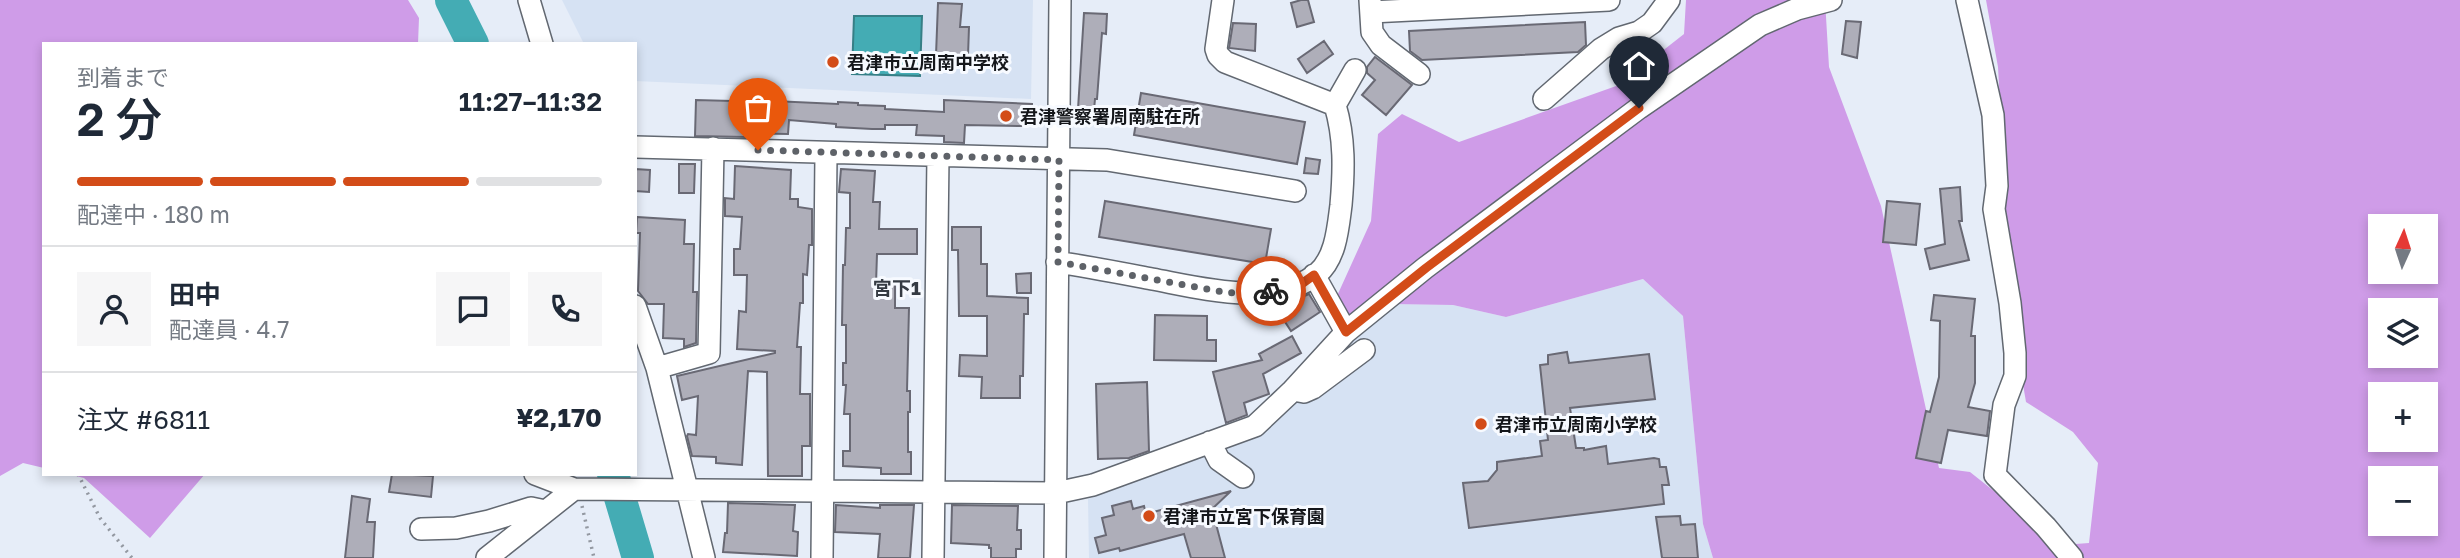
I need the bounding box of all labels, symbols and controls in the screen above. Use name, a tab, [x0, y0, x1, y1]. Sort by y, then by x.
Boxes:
pin	[1609, 36, 1669, 108]
icon: home	[1620, 47, 1658, 85]
place label: 君津市立周南中学校	[847, 51, 1009, 73]
marker: 君津市立周南中学校	[825, 54, 841, 70]
text: 到着まで	[77, 63, 169, 91]
pin	[728, 78, 788, 150]
text: 11:27–11:32	[459, 86, 602, 117]
icon: bag	[739, 89, 777, 127]
text: 2 分	[77, 91, 162, 146]
place label: 君津警察署周南駐在所	[1020, 105, 1200, 127]
marker: 君津警察署周南駐在所	[998, 108, 1014, 124]
text: 配達中 · 180 m	[77, 200, 230, 228]
north arrow	[2368, 214, 2438, 284]
map controls	[2368, 214, 2438, 536]
courier	[1236, 256, 1306, 326]
button: person	[77, 272, 151, 346]
button: chat	[436, 272, 510, 346]
button: phone	[528, 272, 602, 346]
icon: bike	[1252, 272, 1290, 310]
district label: 宮下1	[873, 276, 921, 299]
text: 田中	[169, 279, 221, 310]
button: layers	[2368, 298, 2438, 368]
text: 配達員 · 4.7	[169, 315, 290, 343]
button: +	[2368, 382, 2438, 452]
text: ¥2,170	[516, 402, 602, 433]
text: 注文 #6811	[77, 404, 210, 435]
place label: 君津市立周南小学校	[1495, 413, 1657, 435]
marker: 君津市立周南小学校	[1473, 416, 1489, 432]
button: −	[2368, 466, 2438, 536]
place label: 君津市立宮下保育園	[1163, 505, 1325, 527]
marker: 君津市立宮下保育園	[1141, 508, 1157, 524]

